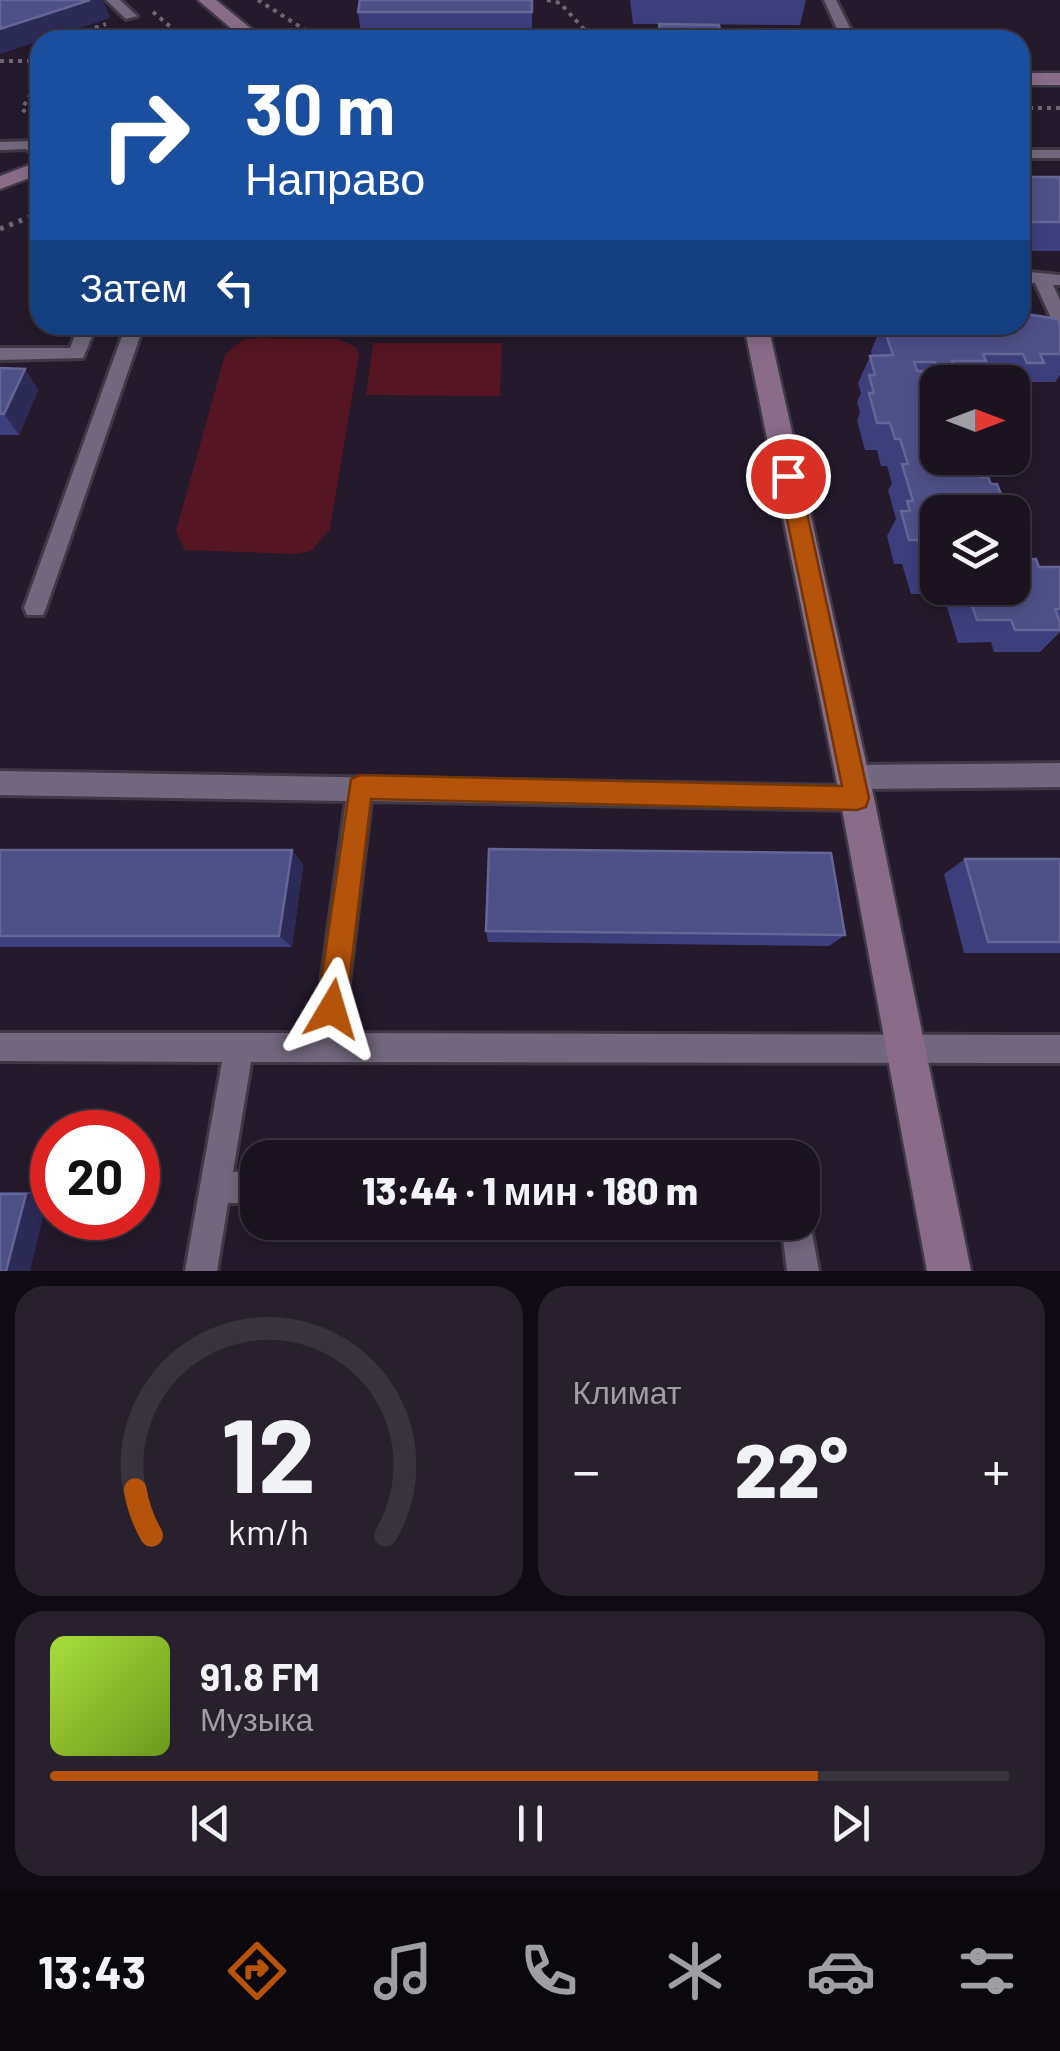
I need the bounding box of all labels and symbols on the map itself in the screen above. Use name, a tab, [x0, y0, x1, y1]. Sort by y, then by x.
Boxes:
north arrow	[920, 365, 1030, 475]
pin	[746, 434, 831, 519]
position arrow	[280, 957, 384, 1061]
speed limit sign: 20	[30, 1110, 160, 1240]

